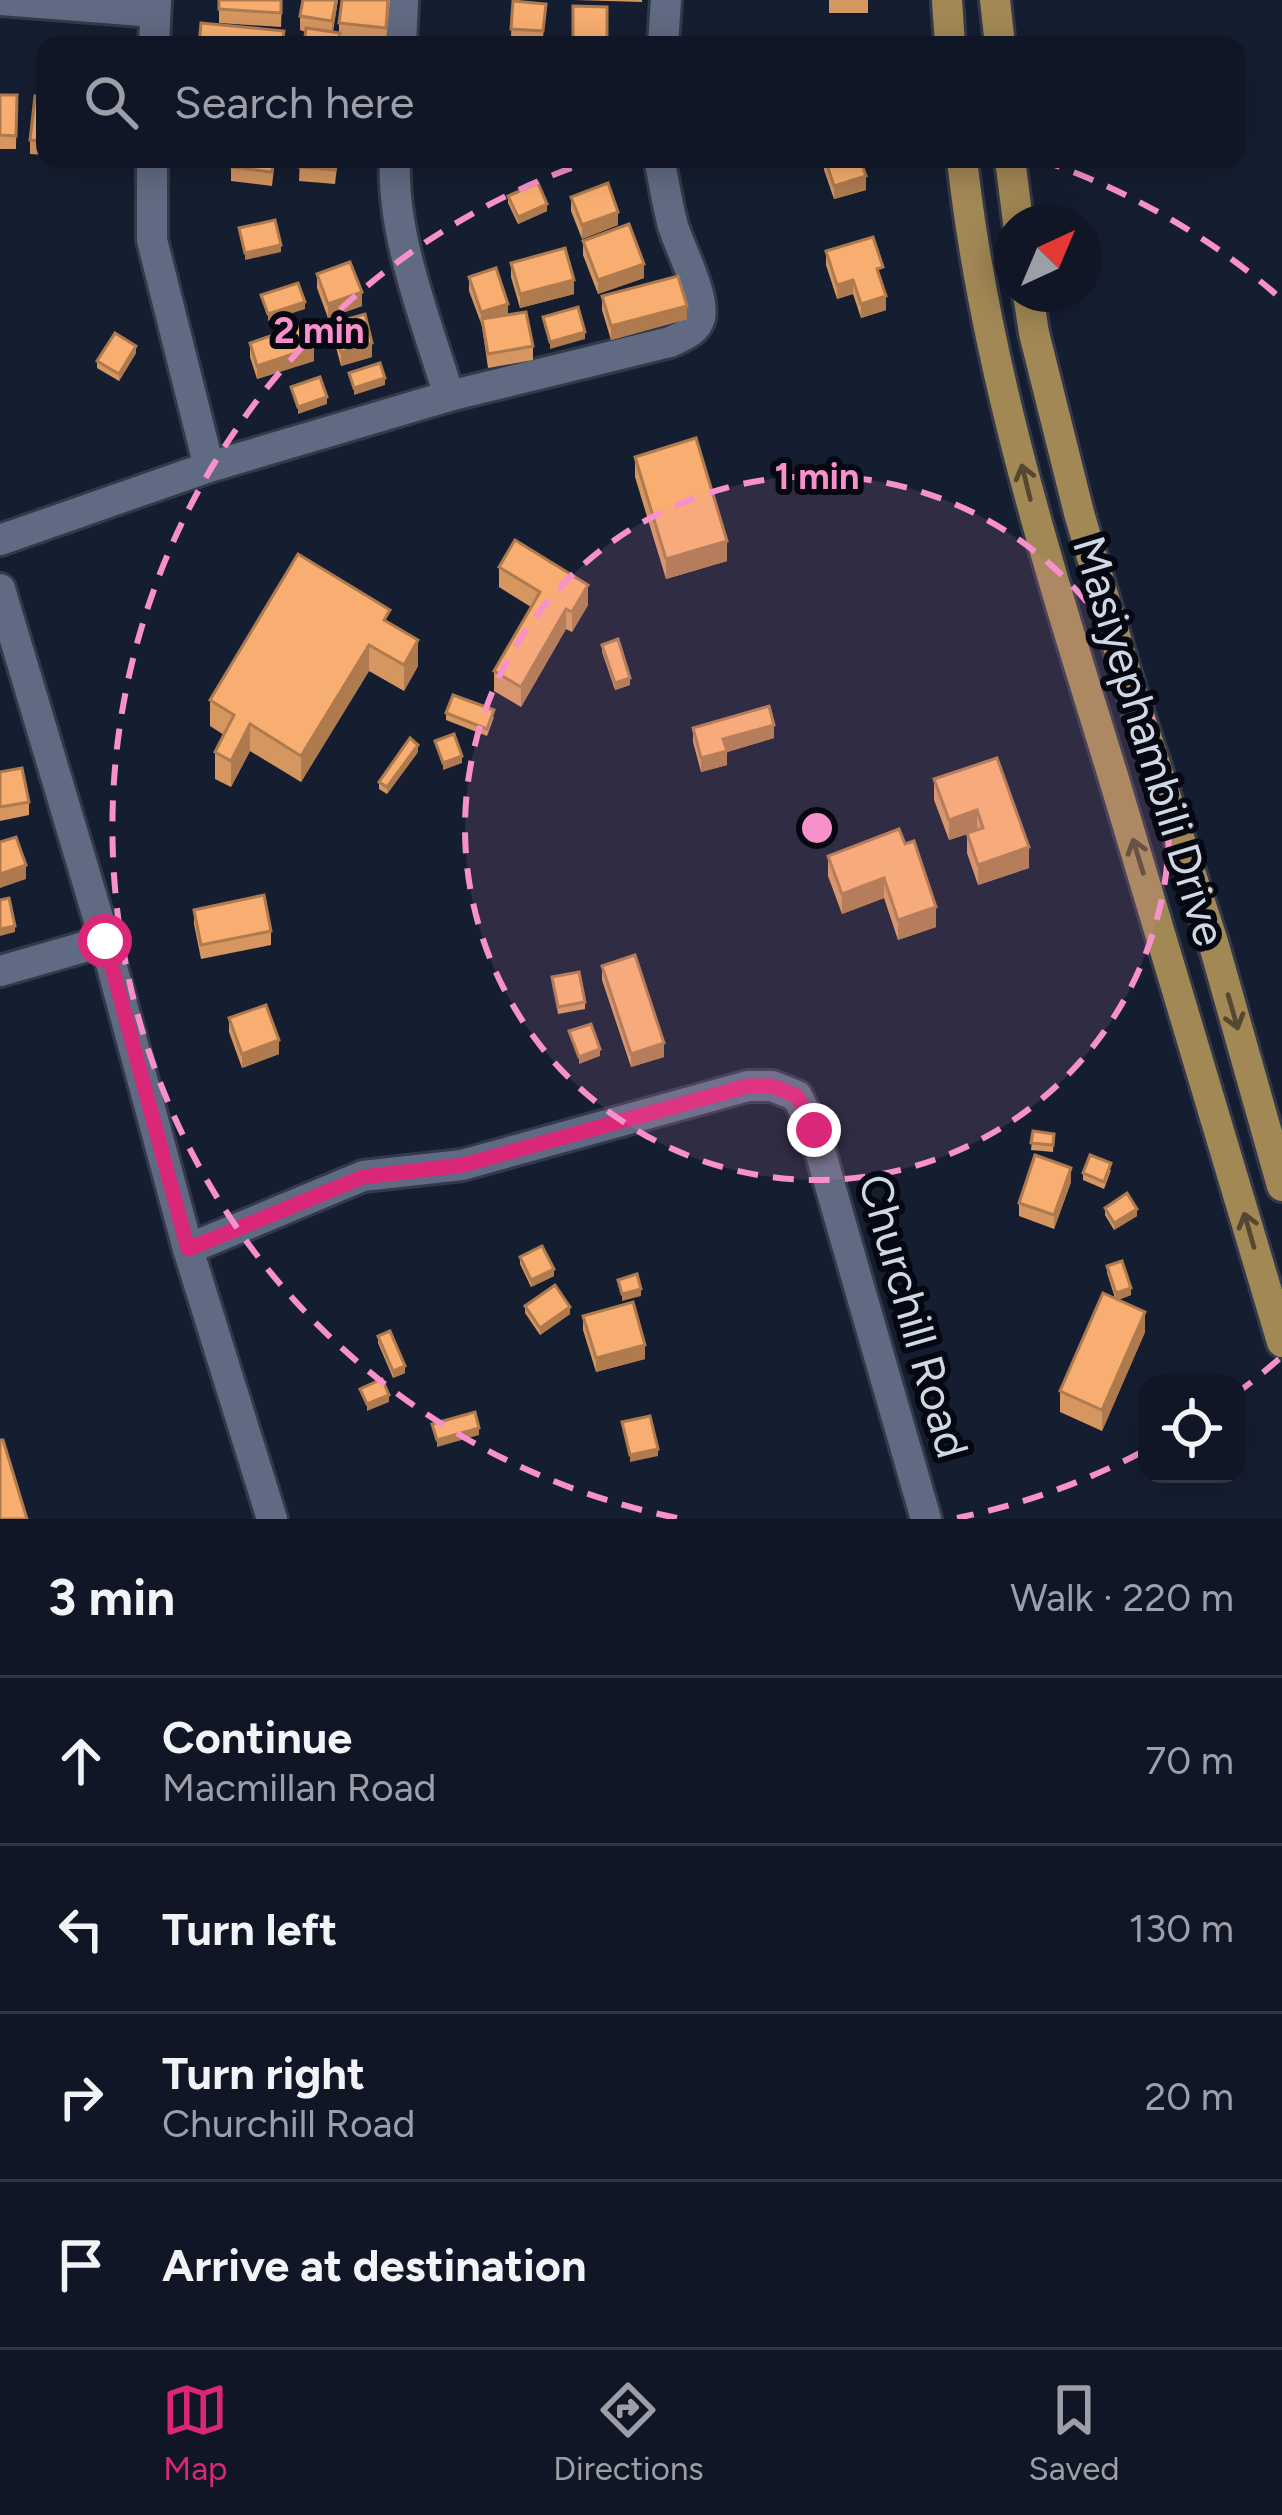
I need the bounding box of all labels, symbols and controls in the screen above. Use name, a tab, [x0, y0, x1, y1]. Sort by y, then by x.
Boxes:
search box	[36, 36, 1246, 168]
icon: search	[78, 69, 144, 135]
text: Search here	[174, 75, 414, 129]
north arrow	[994, 204, 1102, 312]
text: 2 min	[274, 309, 364, 352]
text: 1 min	[774, 455, 860, 498]
one-way arrow	[1014, 464, 1036, 502]
street label: Masiyephambili Drive	[1062, 530, 1238, 952]
centre of rings	[796, 807, 838, 849]
one-way arrow	[1125, 838, 1147, 876]
route start	[78, 914, 132, 968]
one-way arrow	[1223, 992, 1245, 1030]
route end	[787, 1103, 841, 1157]
street label: Churchill Road	[848, 1168, 980, 1464]
one-way arrow	[1237, 1212, 1259, 1250]
map controls	[1138, 1375, 1246, 1483]
button: locate	[1138, 1375, 1246, 1483]
text: 3 min	[48, 1567, 175, 1628]
text: Walk · 220 m	[1010, 1574, 1234, 1621]
text: Continue	[162, 1710, 352, 1764]
icon: ahead	[48, 1728, 114, 1794]
text: 70 m	[1145, 1737, 1234, 1784]
text: Macmillan Road	[162, 1764, 436, 1811]
icon: left	[48, 1896, 114, 1962]
text: Turn left	[162, 1902, 337, 1956]
text: 130 m	[1129, 1905, 1234, 1952]
text: Turn right	[162, 2046, 365, 2100]
icon: right	[48, 2064, 114, 2130]
text: 20 m	[1144, 2073, 1234, 2120]
text: Churchill Road	[162, 2100, 415, 2147]
icon: arrive	[48, 2232, 114, 2298]
text: Arrive at destination	[162, 2238, 586, 2292]
tab: Map	[162, 2377, 228, 2488]
tab: Directions	[553, 2377, 704, 2488]
tab: Saved	[1029, 2377, 1120, 2488]

